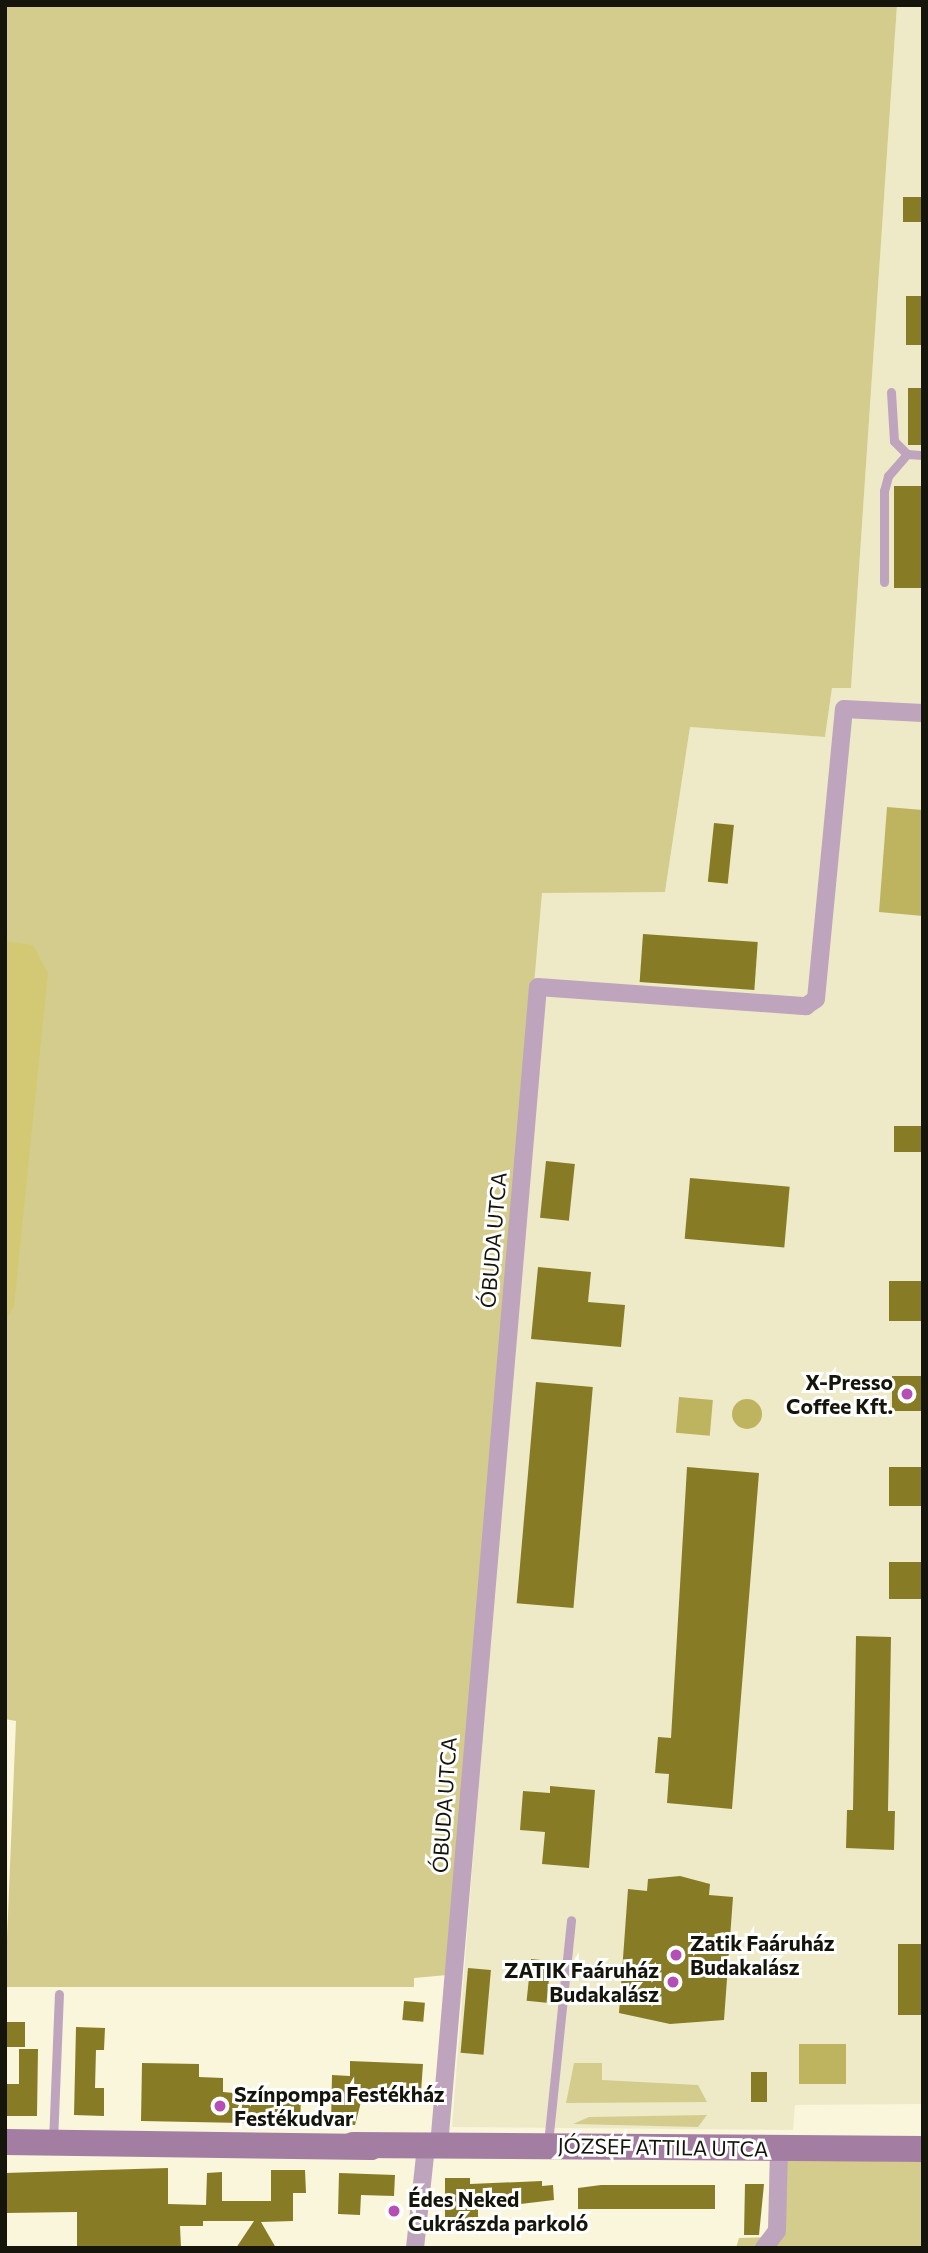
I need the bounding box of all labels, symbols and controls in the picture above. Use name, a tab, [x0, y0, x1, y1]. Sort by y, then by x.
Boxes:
street label: ÓBUDA UTCA	[475, 1171, 511, 1309]
place label: X-Presso Coffee Kft.	[786, 1369, 893, 1419]
marker: X-Presso Coffee Kft.	[899, 1386, 915, 1402]
street label: ÓBUDA UTCA	[427, 1736, 461, 1874]
place label: Zatik Faáruház Budakalász	[690, 1930, 835, 1980]
marker: Zatik Faáruház Budakalász	[668, 1947, 684, 1963]
place label: ZATIK Faáruház Budakalász	[504, 1957, 659, 2007]
marker: ZATIK Faáruház Budakalász	[665, 1974, 681, 1990]
place label: Színpompa Festékház Festékudvar	[234, 2081, 445, 2131]
marker: Színpompa Festékház Festékudvar	[212, 2098, 228, 2114]
street label: JÓZSEF ATTILA UTCA	[557, 2133, 769, 2161]
place label: Édes Neked Cukrászda parkoló	[408, 2186, 588, 2236]
marker: Édes Neked Cukrászda parkoló	[386, 2203, 402, 2219]

